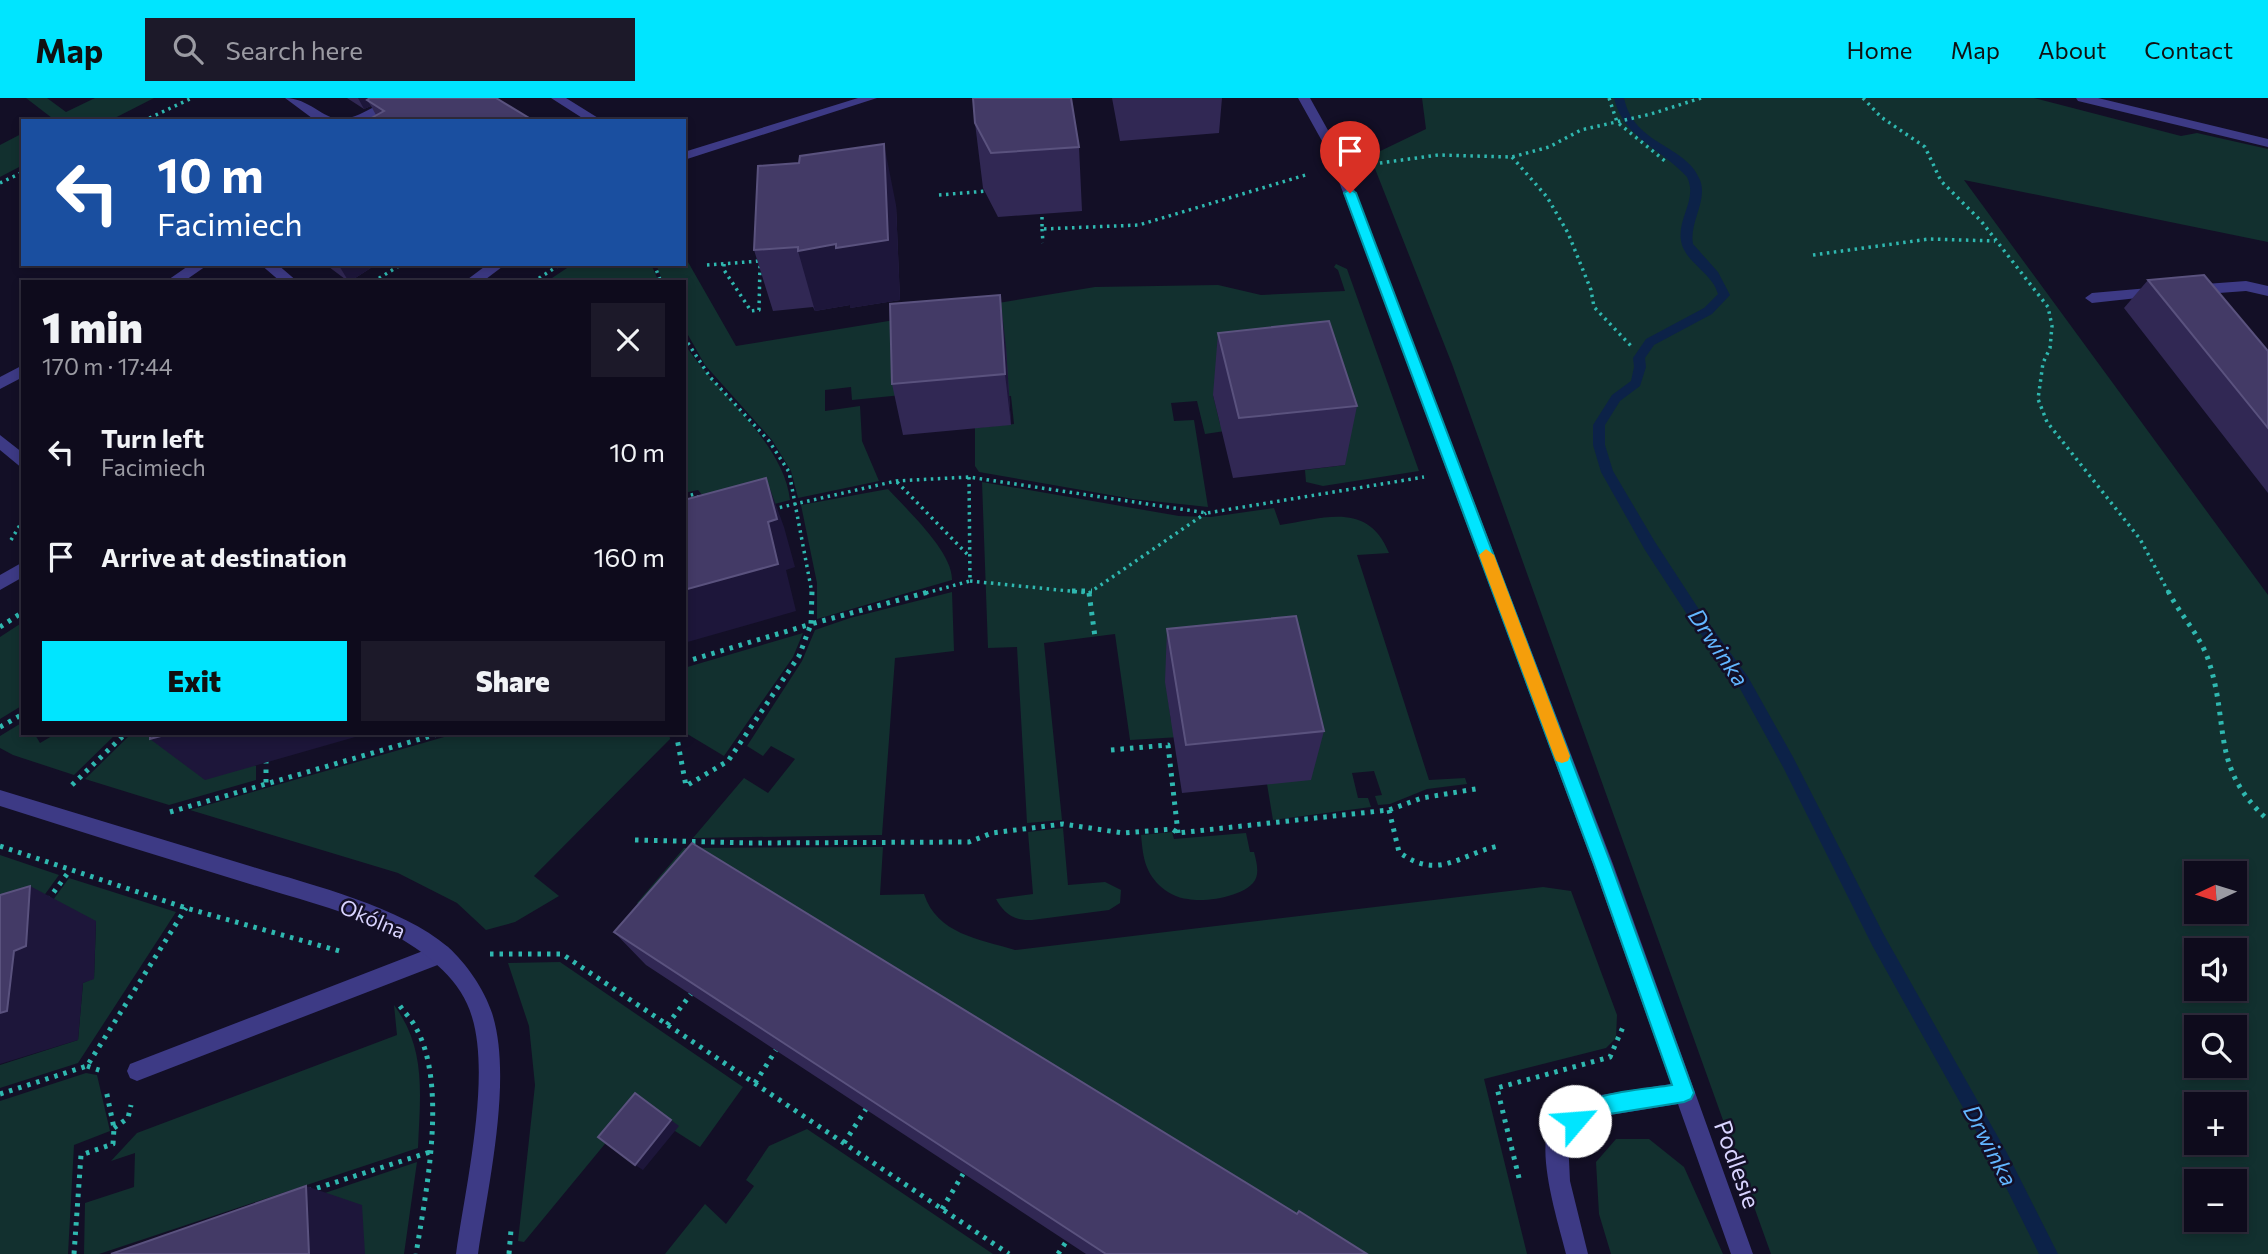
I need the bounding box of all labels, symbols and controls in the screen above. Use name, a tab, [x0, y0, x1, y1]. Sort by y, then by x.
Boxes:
search box	[145, 18, 635, 81]
text: Map	[35, 29, 103, 70]
icon: search	[169, 30, 207, 68]
text: Search here	[225, 34, 363, 65]
text: Home	[1847, 35, 1913, 64]
text: Map	[1951, 35, 2000, 64]
text: About	[2038, 35, 2106, 64]
text: Contact	[2144, 35, 2233, 64]
pin	[1320, 121, 1380, 193]
icon: arrive	[1331, 132, 1369, 170]
text: 10 m	[157, 143, 264, 203]
icon: left	[42, 147, 133, 238]
text: Facimiech	[157, 203, 303, 243]
text: 1 min	[42, 300, 143, 352]
button: close	[591, 303, 665, 377]
text: 170 m · 17:44	[42, 352, 173, 380]
text: Turn left	[101, 422, 204, 453]
icon: left	[42, 433, 80, 471]
text: 10 m	[609, 436, 665, 467]
text: Facimiech	[101, 453, 206, 481]
icon: arrive	[42, 538, 80, 576]
text: Arrive at destination	[101, 541, 347, 572]
text: 160 m	[593, 541, 665, 572]
water label: Drwinka	[1683, 603, 1755, 691]
button: Exit	[42, 641, 347, 721]
button: Share	[361, 641, 665, 721]
north arrow	[2184, 861, 2247, 924]
map controls	[2184, 861, 2247, 1232]
street label: Okólna	[336, 893, 410, 943]
button: sound	[2184, 938, 2247, 1001]
button: search	[2184, 1015, 2247, 1078]
position arrow	[1538, 1084, 1612, 1158]
button: +	[2184, 1092, 2247, 1155]
water label: Drwinka	[1958, 1100, 2024, 1190]
street label: Podlesie	[1709, 1116, 1767, 1212]
button: −	[2184, 1169, 2247, 1232]

